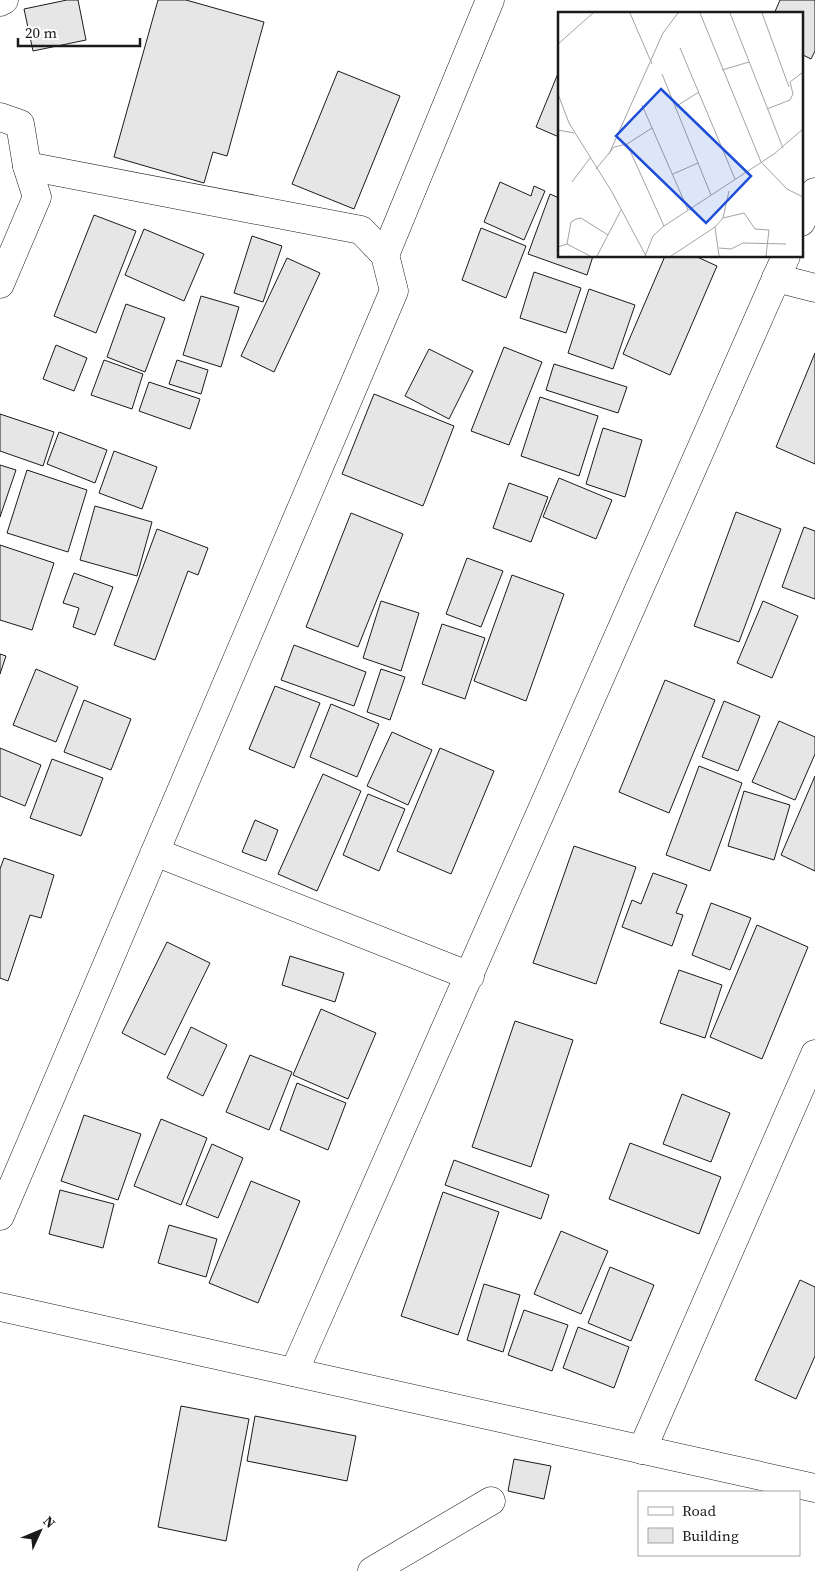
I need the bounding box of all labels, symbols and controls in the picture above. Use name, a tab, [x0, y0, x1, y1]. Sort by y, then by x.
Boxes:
inset map	[558, 12, 802, 258]
scale bar	[18, 15, 140, 47]
text: 20 m	[25, 22, 57, 43]
legend	[638, 1491, 800, 1556]
text: Road	[682, 1500, 716, 1521]
north arrow	[15, 1506, 65, 1556]
text: N	[39, 1511, 60, 1533]
text: Building	[682, 1525, 739, 1546]

